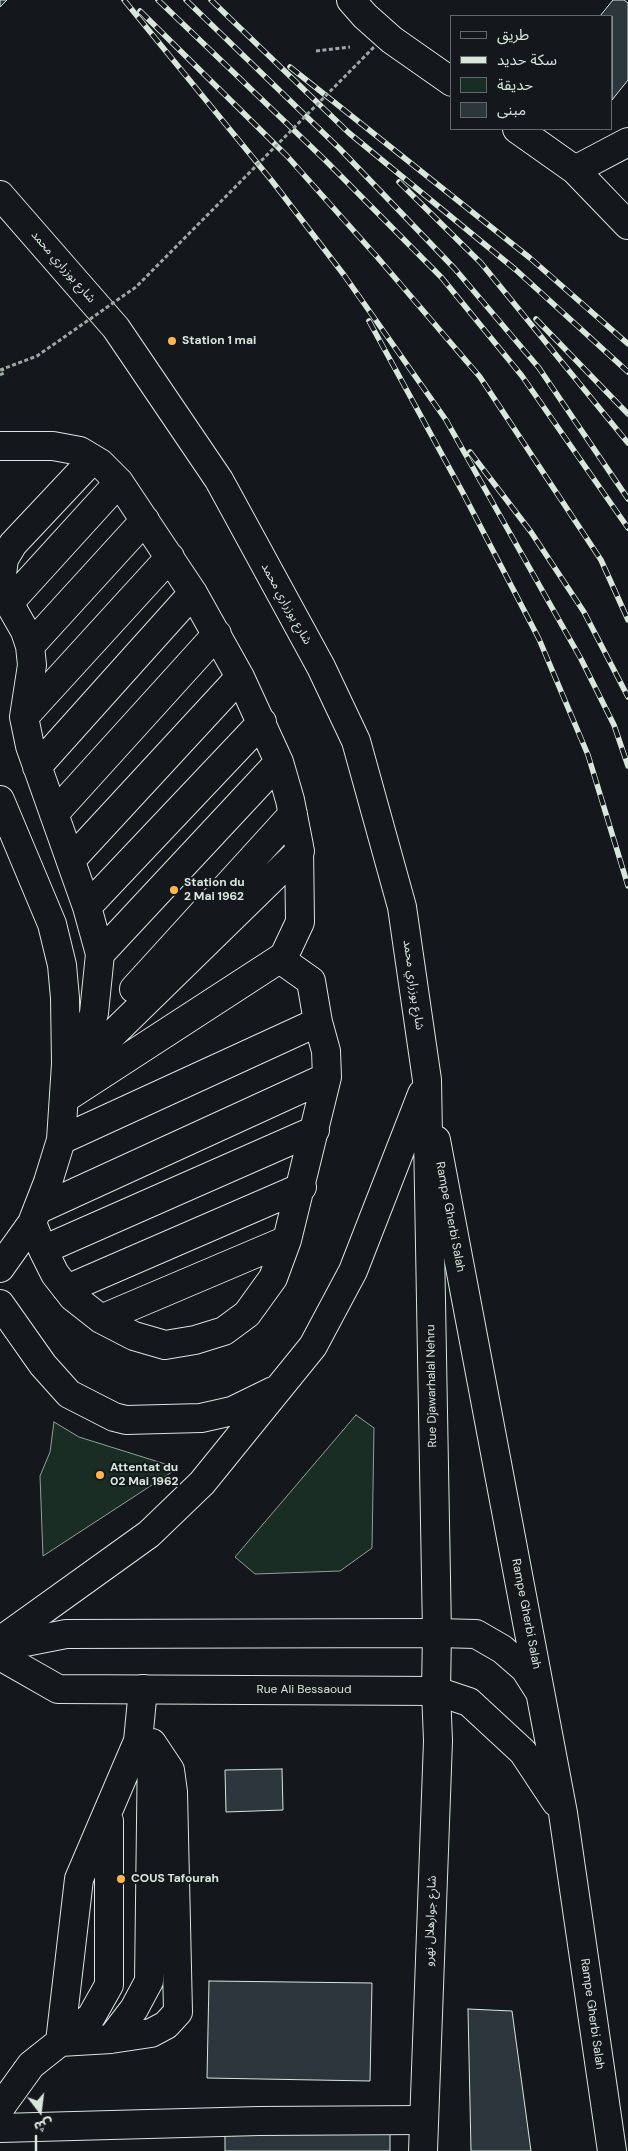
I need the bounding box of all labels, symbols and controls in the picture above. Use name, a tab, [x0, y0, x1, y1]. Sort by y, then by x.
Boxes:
legend	[450, 15, 613, 130]
text: طريق	[497, 25, 529, 45]
text: سكة حديد	[497, 50, 557, 70]
text: حديقة	[497, 75, 533, 95]
text: مبنى	[497, 100, 526, 120]
street label: شارع بوزراري محمد	[28, 228, 98, 306]
place label: Station 1 mai	[182, 334, 256, 348]
marker: Station 1 mai	[166, 335, 178, 347]
street label: شارع بوزراري محمد	[258, 561, 314, 647]
place label: Station du 2 Mai 1962	[184, 876, 245, 904]
marker: Station du 2 Mai 1962	[168, 884, 180, 896]
street label: شارع بوزراري محمد	[400, 939, 426, 1031]
street label: Rampe Gherbi Salah	[432, 1161, 468, 1273]
street label: Rue Djawarhalal Nehru	[424, 1324, 440, 1448]
place label: Attentat du 02 Mai 1962	[110, 1461, 178, 1489]
marker: Attentat du 02 Mai 1962	[94, 1469, 106, 1481]
street label: Rampe Gherbi Salah	[508, 1558, 544, 1670]
street label: Rue Ali Bessaoud	[257, 1683, 351, 1697]
place label: COUS Tafourah	[131, 1872, 219, 1886]
marker: COUS Tafourah	[115, 1873, 127, 1885]
street label: شارع جوارهلال نهرو	[422, 1875, 440, 1967]
street label: Rampe Gherbi Salah	[577, 1957, 607, 2071]
north arrow	[15, 2086, 65, 2136]
text: ش	[32, 2114, 55, 2137]

